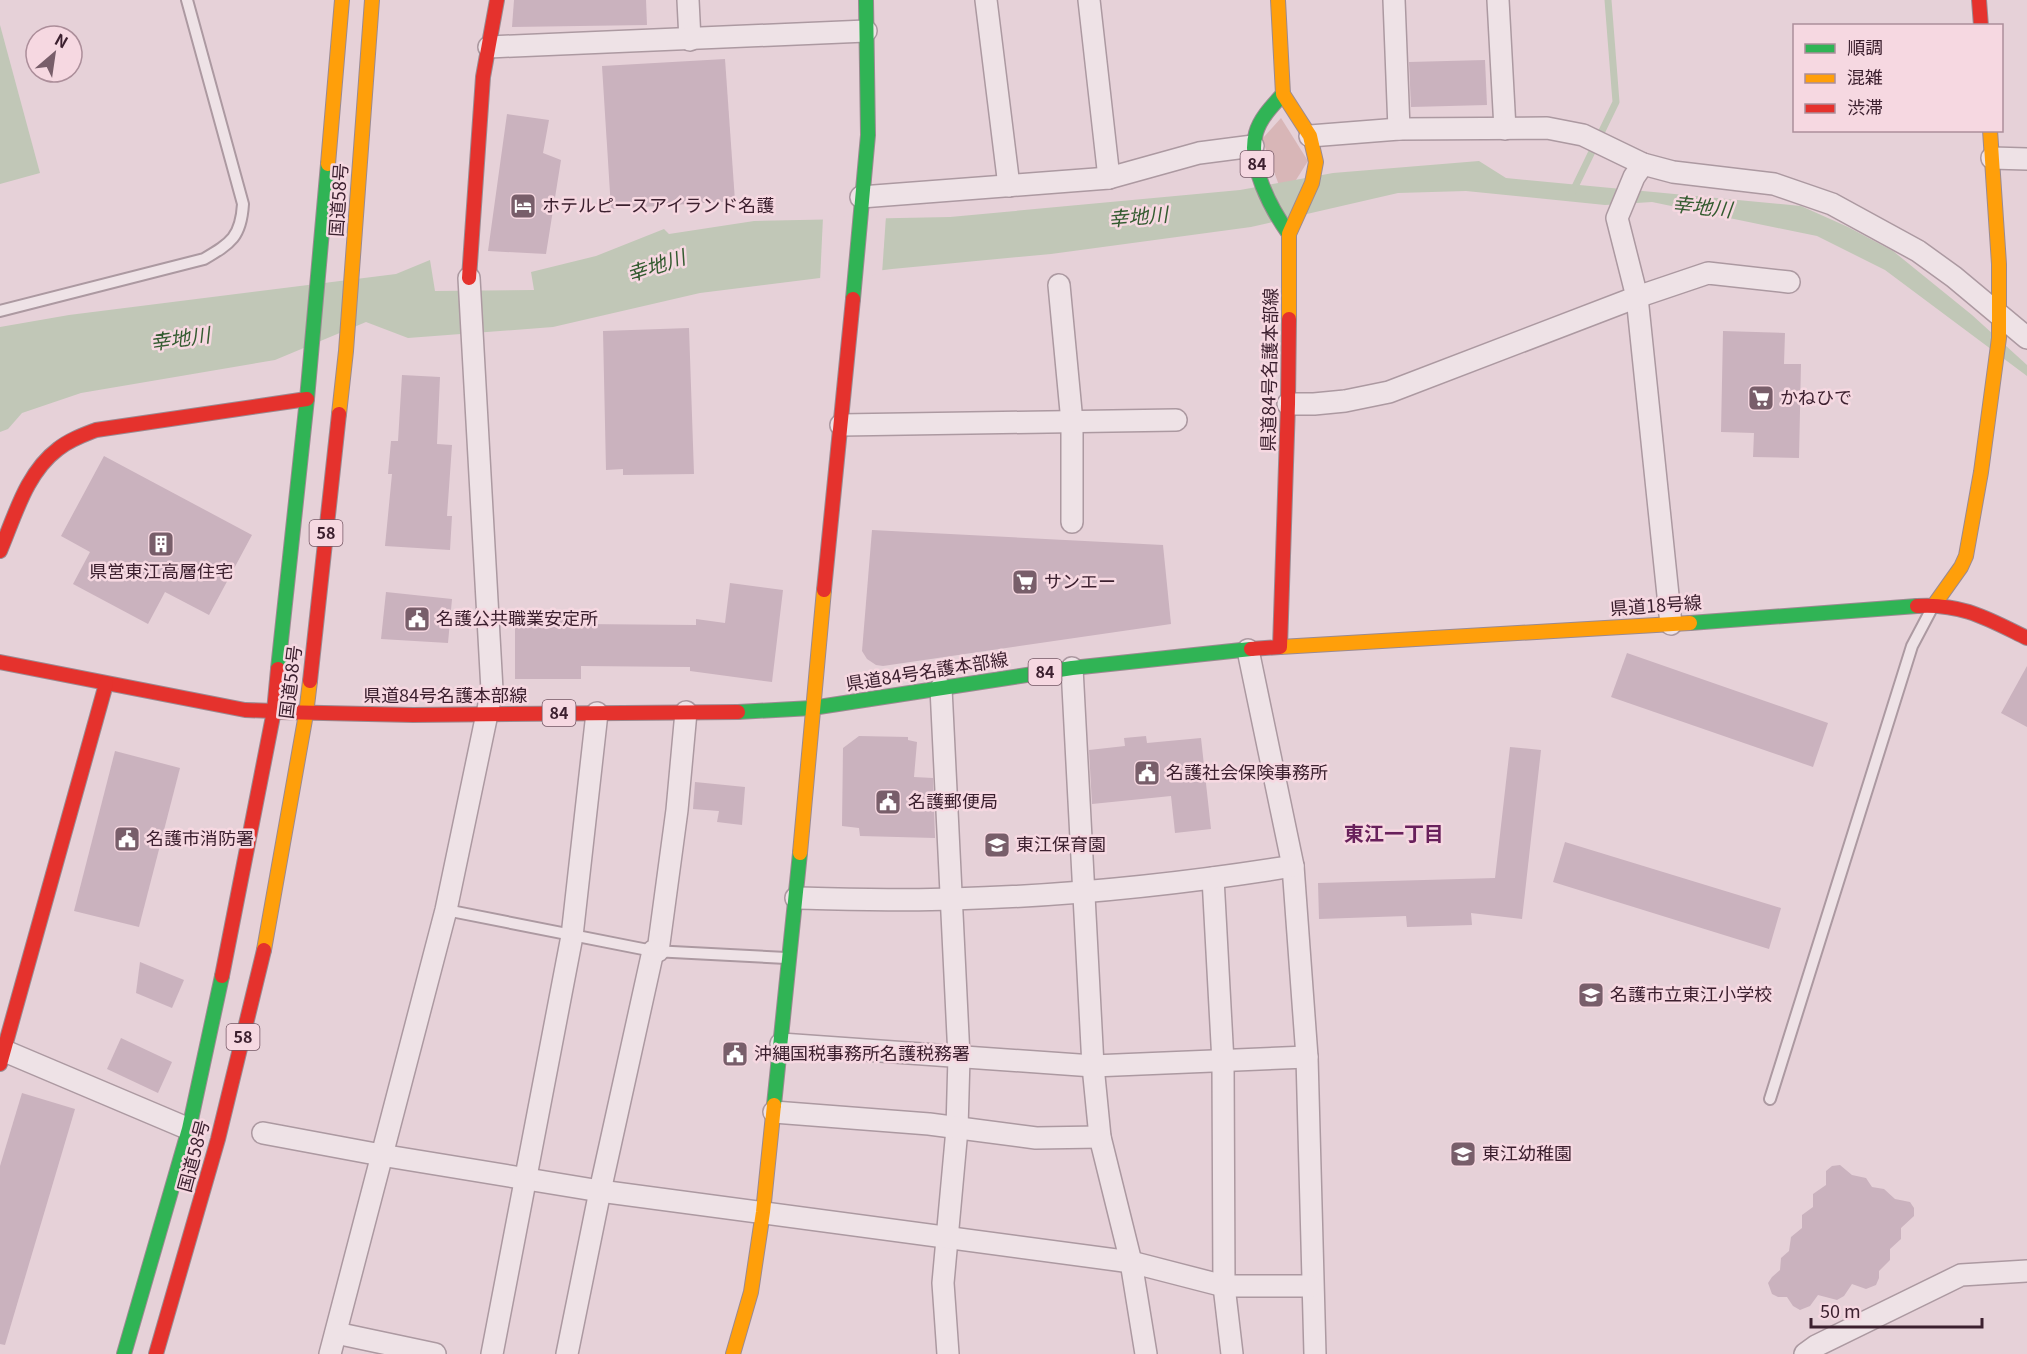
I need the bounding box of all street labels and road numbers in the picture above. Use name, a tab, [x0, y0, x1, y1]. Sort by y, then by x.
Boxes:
road number: 84	[1240, 151, 1274, 177]
street label: 国道58号	[321, 162, 353, 238]
street label: 県道84号名護本部線	[1254, 288, 1282, 452]
road number: 58	[310, 520, 342, 546]
street label: 県道18号線	[1609, 588, 1703, 620]
street label: 国道58号	[272, 643, 306, 720]
street label: 県道84号名護本部線	[844, 644, 1010, 696]
road number: 84	[1028, 659, 1062, 685]
street label: 県道84号名護本部線	[363, 681, 527, 707]
road number: 84	[542, 700, 576, 726]
road number: 58	[226, 1024, 260, 1050]
street label: 国道58号	[170, 1116, 214, 1195]

